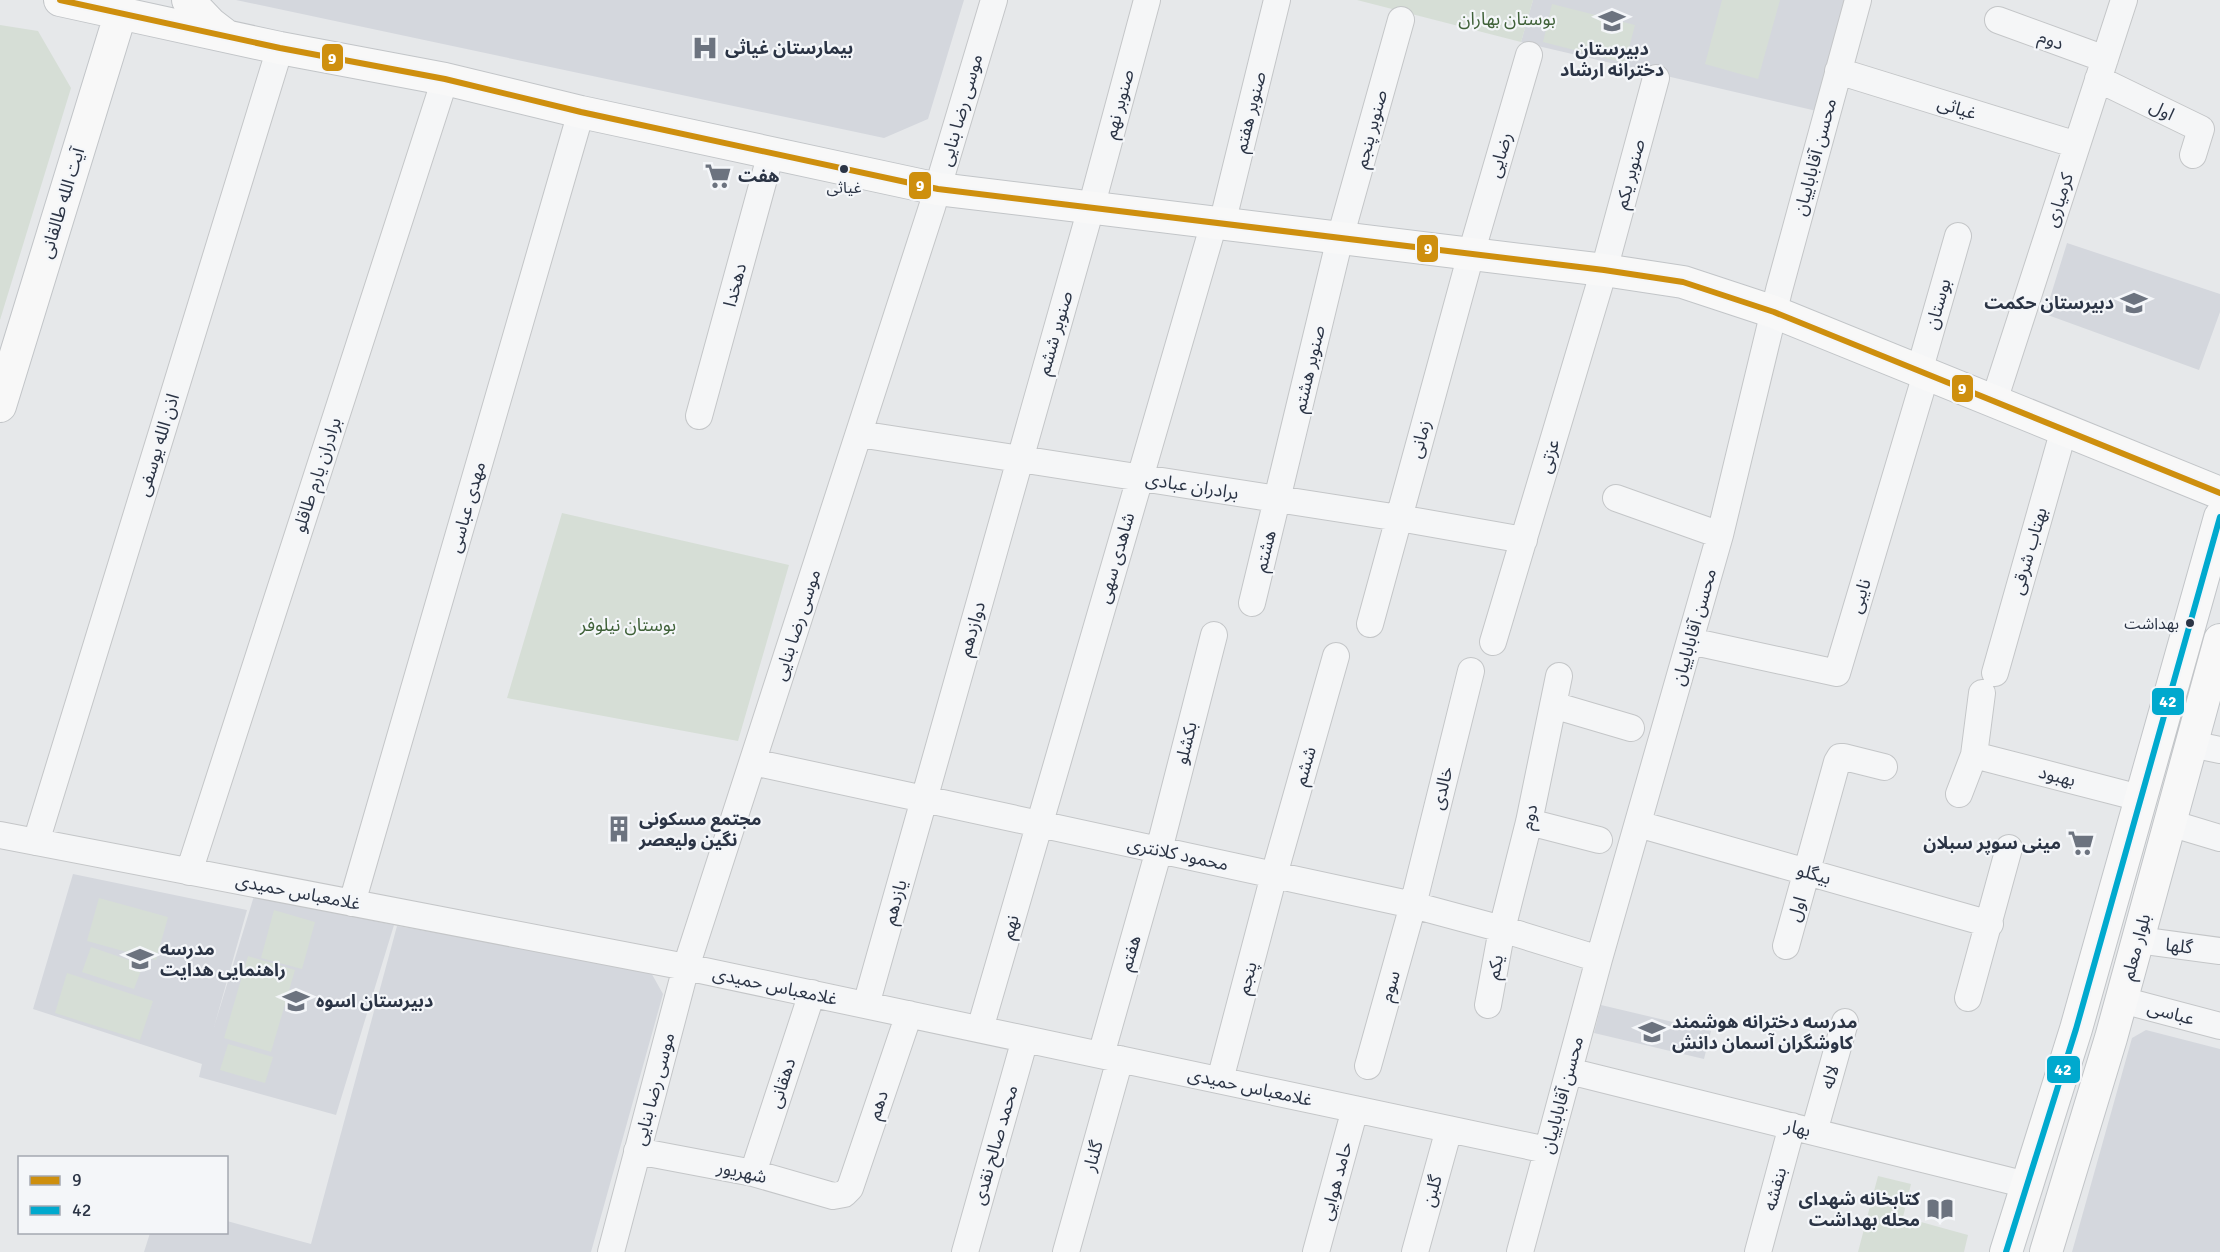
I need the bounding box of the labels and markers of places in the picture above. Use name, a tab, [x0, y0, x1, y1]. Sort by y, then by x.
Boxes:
school or university icon: دبیرستان دخترانه ارشاد	[1597, 6, 1627, 36]
hospital icon: بیمارستان غیاثی	[690, 33, 720, 63]
place label: بیمارستان غیاثی	[725, 37, 853, 59]
place label: دبیرستان دخترانه ارشاد	[1560, 38, 1664, 81]
supermarket icon: هفت	[703, 161, 733, 191]
marker: غیاثی	[838, 163, 850, 175]
place label: هفت	[738, 165, 780, 187]
place label: غیاثی	[826, 178, 862, 198]
school or university icon: دبیرستان حکمت	[2119, 288, 2149, 318]
place label: دبیرستان حکمت	[1984, 292, 2114, 314]
place label: بهداشت	[2124, 614, 2179, 634]
marker: بهداشت	[2184, 617, 2196, 629]
place label: مجتمع مسکونی نگین ولیعصر	[638, 808, 762, 851]
building icon: مجتمع مسکونی نگین ولیعصر	[604, 814, 634, 844]
supermarket icon: مینی سوپر سبلان	[2066, 828, 2096, 858]
place label: مینی سوپر سبلان	[1923, 832, 2061, 855]
place label: مدرسه راهنمایی هدایت	[160, 938, 286, 981]
school or university icon: مدرسه راهنمایی هدایت	[125, 944, 155, 974]
school or university icon: دبیرستان اسوه	[281, 986, 311, 1016]
place label: دبیرستان اسوه	[316, 990, 433, 1012]
place label: مدرسه دخترانه هوشمند کاوشگران آسمان دانش	[1672, 1011, 1857, 1054]
school or university icon: مدرسه دخترانه هوشمند کاوشگران آسمان دانش	[1637, 1017, 1667, 1047]
place label: کتابخانه شهدای محله بهداشت	[1799, 1188, 1921, 1231]
library icon: کتابخانه شهدای محله بهداشت	[1925, 1194, 1955, 1224]

